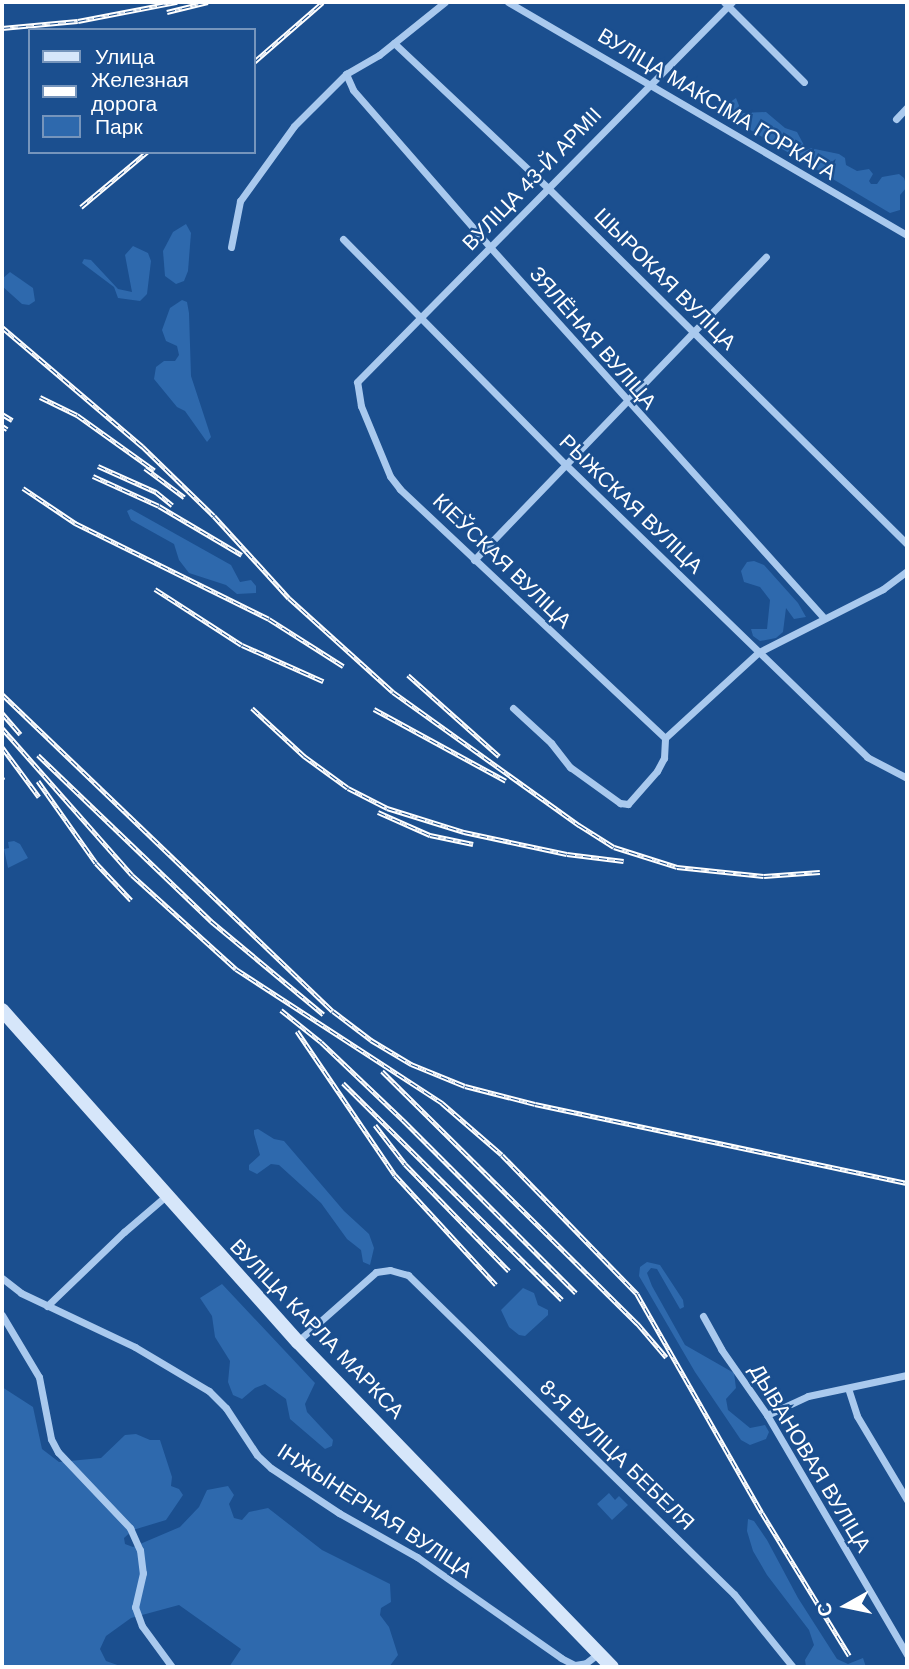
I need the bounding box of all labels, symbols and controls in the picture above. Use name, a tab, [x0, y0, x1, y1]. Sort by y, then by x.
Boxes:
street label: ВУЛІЦА МАКСІМА ГОРКАГА	[593, 23, 841, 185]
legend	[28, 28, 256, 154]
text: Улица	[95, 45, 155, 68]
text: Железная дорога	[91, 68, 189, 115]
street label: ВУЛІЦА 43-Й АРМІІ	[457, 102, 607, 256]
text: Парк	[95, 115, 143, 138]
street label: ШЫРОКАЯ ВУЛІЦА	[589, 203, 741, 355]
street label: ЗЯЛЁНАЯ ВУЛІЦА	[524, 262, 662, 414]
street label: РЫЖСКАЯ ВУЛІЦА	[554, 429, 708, 579]
street label: КІЕЎСКАЯ ВУЛІЦА	[427, 488, 577, 634]
street label: ВУЛІЦА КАРЛА МАРКСА	[225, 1234, 409, 1424]
street label: ДЫВАНОВАЯ ВУЛІЦА	[744, 1359, 876, 1557]
street label: 8-Я ВУЛІЦА БЕБЕЛЯ	[534, 1375, 700, 1535]
street label: ІНЖЫНЕРНАЯ ВУЛІЦА	[273, 1438, 477, 1584]
north arrow	[811, 1571, 881, 1641]
text: С	[813, 1601, 836, 1618]

